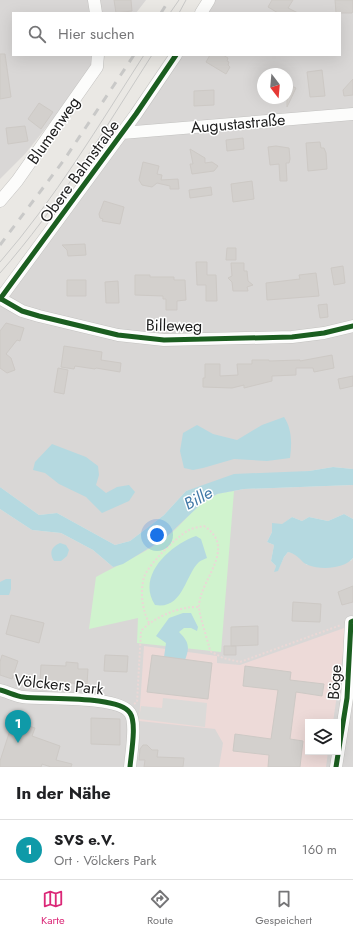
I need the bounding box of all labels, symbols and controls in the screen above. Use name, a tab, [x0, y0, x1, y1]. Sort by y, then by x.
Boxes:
search box	[12, 12, 341, 56]
icon: search	[26, 23, 48, 45]
text: Hier suchen	[58, 23, 135, 45]
north arrow	[257, 68, 293, 104]
street label: Blumenweg	[22, 92, 85, 169]
street label: Augustastraße	[190, 108, 286, 139]
street label: Obere Bahnstraße	[34, 115, 125, 228]
street label: Billeweg	[146, 314, 202, 337]
water label: Bille	[179, 480, 217, 516]
your location	[147, 525, 167, 545]
street label: Böge	[322, 664, 347, 700]
street label: Völckers Park	[13, 668, 106, 701]
pin: 1	[5, 710, 31, 743]
map controls	[305, 719, 341, 755]
button: layers	[305, 719, 341, 755]
text: In der Nähe	[16, 781, 111, 805]
text: SVS e.V.	[54, 829, 115, 851]
text: 1	[26, 840, 32, 859]
text: 160 m	[302, 840, 337, 859]
text: Ort · Völckers Park	[54, 851, 156, 870]
tab: Karte	[41, 888, 65, 928]
tab: Route	[147, 888, 173, 928]
tab: Gespeichert	[255, 888, 312, 928]

